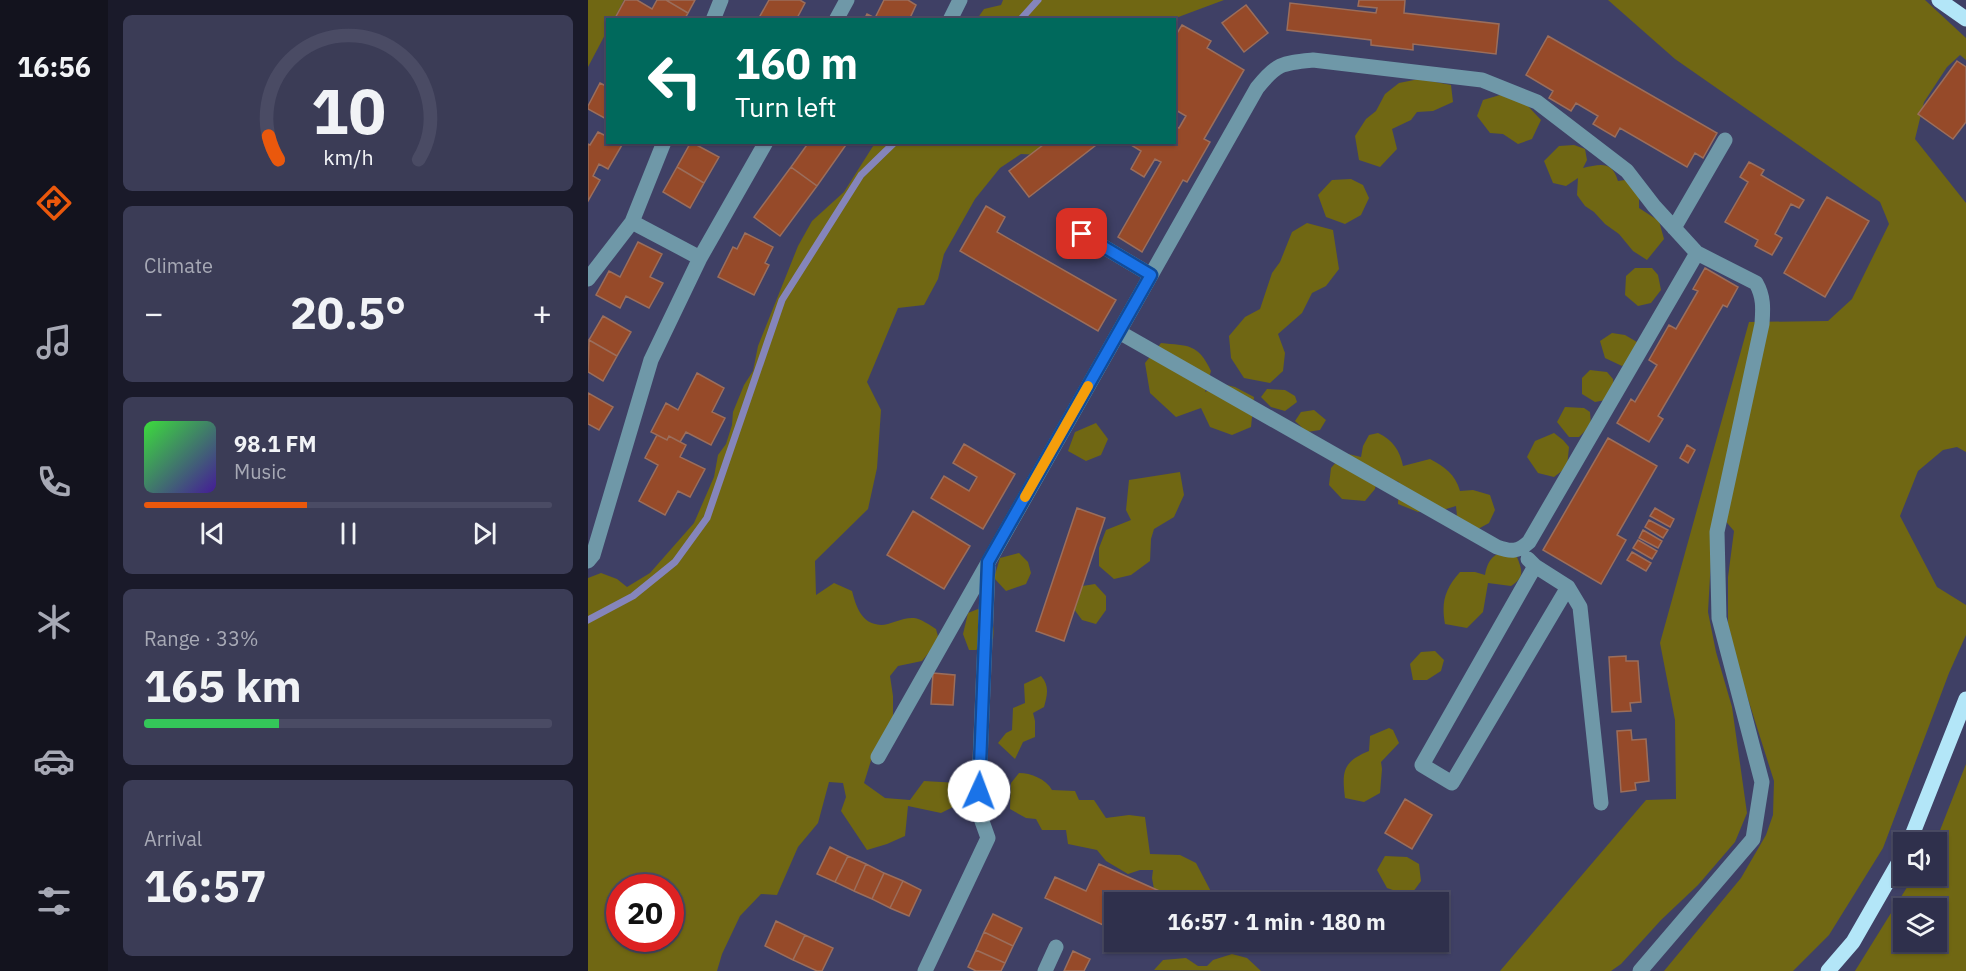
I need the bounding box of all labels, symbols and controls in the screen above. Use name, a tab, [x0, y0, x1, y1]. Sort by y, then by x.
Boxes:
text: 160 m	[735, 36, 858, 91]
icon: left	[636, 42, 714, 120]
text: 16:56	[17, 49, 91, 84]
text: 10	[311, 70, 385, 151]
text: Turn left	[735, 89, 836, 124]
text: km/h	[323, 143, 373, 171]
icon: directions	[33, 182, 75, 224]
pin	[1056, 208, 1107, 259]
icon: arrive	[1065, 217, 1098, 250]
text: Climate	[144, 252, 213, 279]
text: 20.5°	[290, 283, 406, 341]
text: −	[144, 291, 164, 334]
text: +	[532, 291, 552, 334]
icon: music	[33, 321, 75, 363]
text: 98.1 FM	[234, 429, 317, 458]
text: Music	[234, 458, 286, 485]
icon: phone	[33, 461, 75, 503]
icon: previous	[196, 517, 229, 550]
icon: pause	[332, 517, 365, 550]
icon: next	[468, 517, 501, 550]
icon: climate	[33, 601, 75, 643]
text: Range · 33%	[144, 625, 259, 652]
text: 165 km	[144, 656, 302, 714]
icon: car	[33, 740, 75, 782]
position arrow	[947, 759, 1011, 823]
text: Arrival	[144, 825, 202, 852]
map controls	[1893, 832, 1947, 952]
button: sound	[1893, 832, 1947, 886]
text: 16:57	[144, 856, 267, 914]
speed limit sign: 20	[606, 874, 684, 952]
icon: filters	[33, 880, 75, 922]
button: layers	[1893, 898, 1947, 952]
text: 16:57 · 1 min · 180 m	[1167, 907, 1386, 936]

